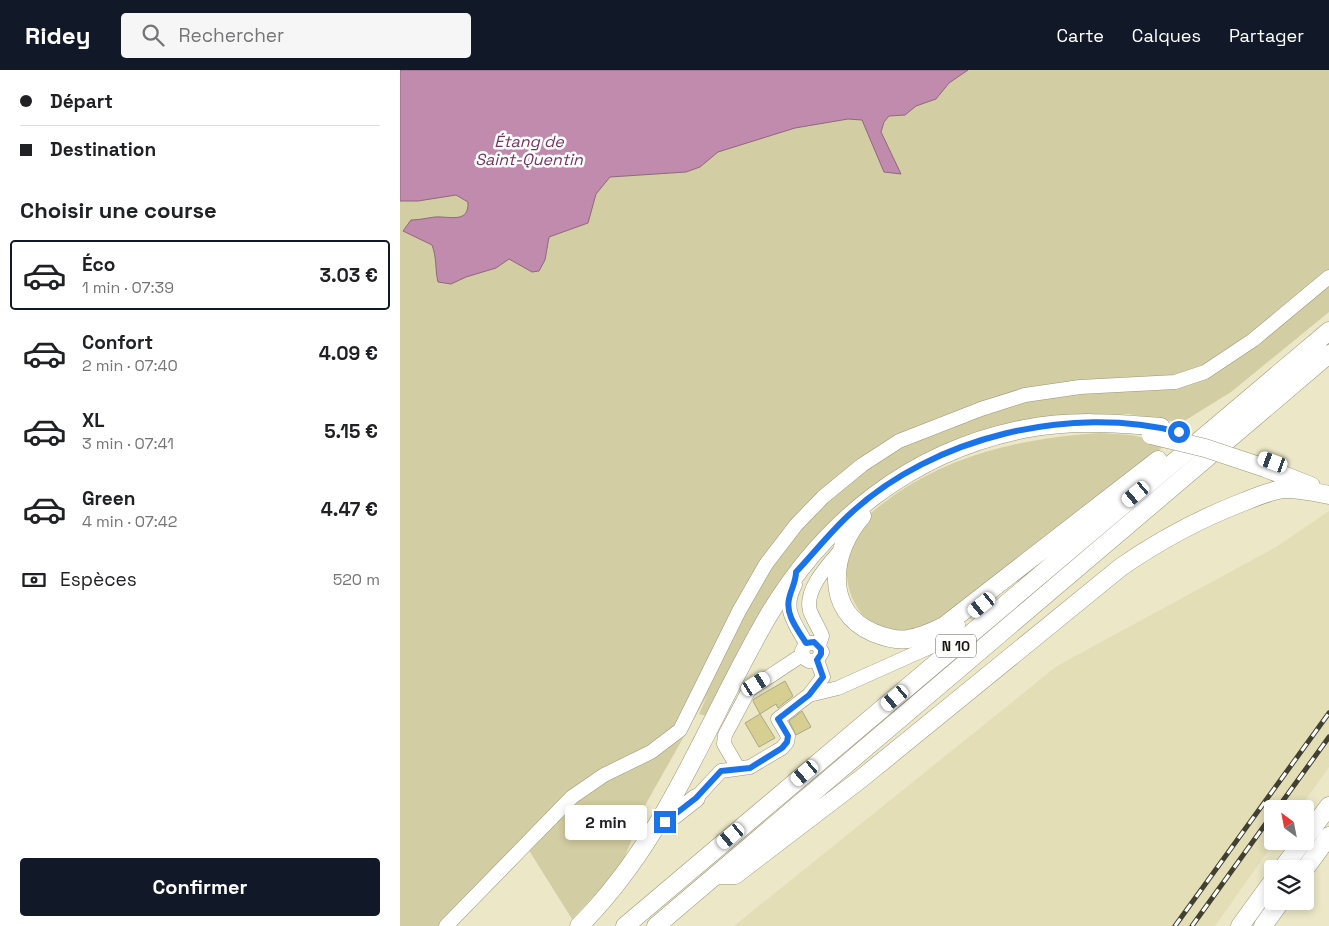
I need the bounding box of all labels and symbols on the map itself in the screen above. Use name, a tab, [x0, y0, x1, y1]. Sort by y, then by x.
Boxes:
water label: Étang de Saint-Quentin	[475, 131, 584, 170]
route start	[1168, 421, 1190, 443]
car	[1256, 450, 1289, 474]
car	[1119, 479, 1152, 509]
car	[965, 590, 998, 620]
road number: N 10	[936, 634, 976, 658]
car	[739, 670, 772, 698]
car	[878, 683, 911, 713]
car	[788, 758, 821, 788]
north arrow	[1264, 800, 1314, 850]
callout: 2 min	[565, 804, 648, 840]
route end	[654, 811, 676, 833]
car	[714, 821, 747, 851]

